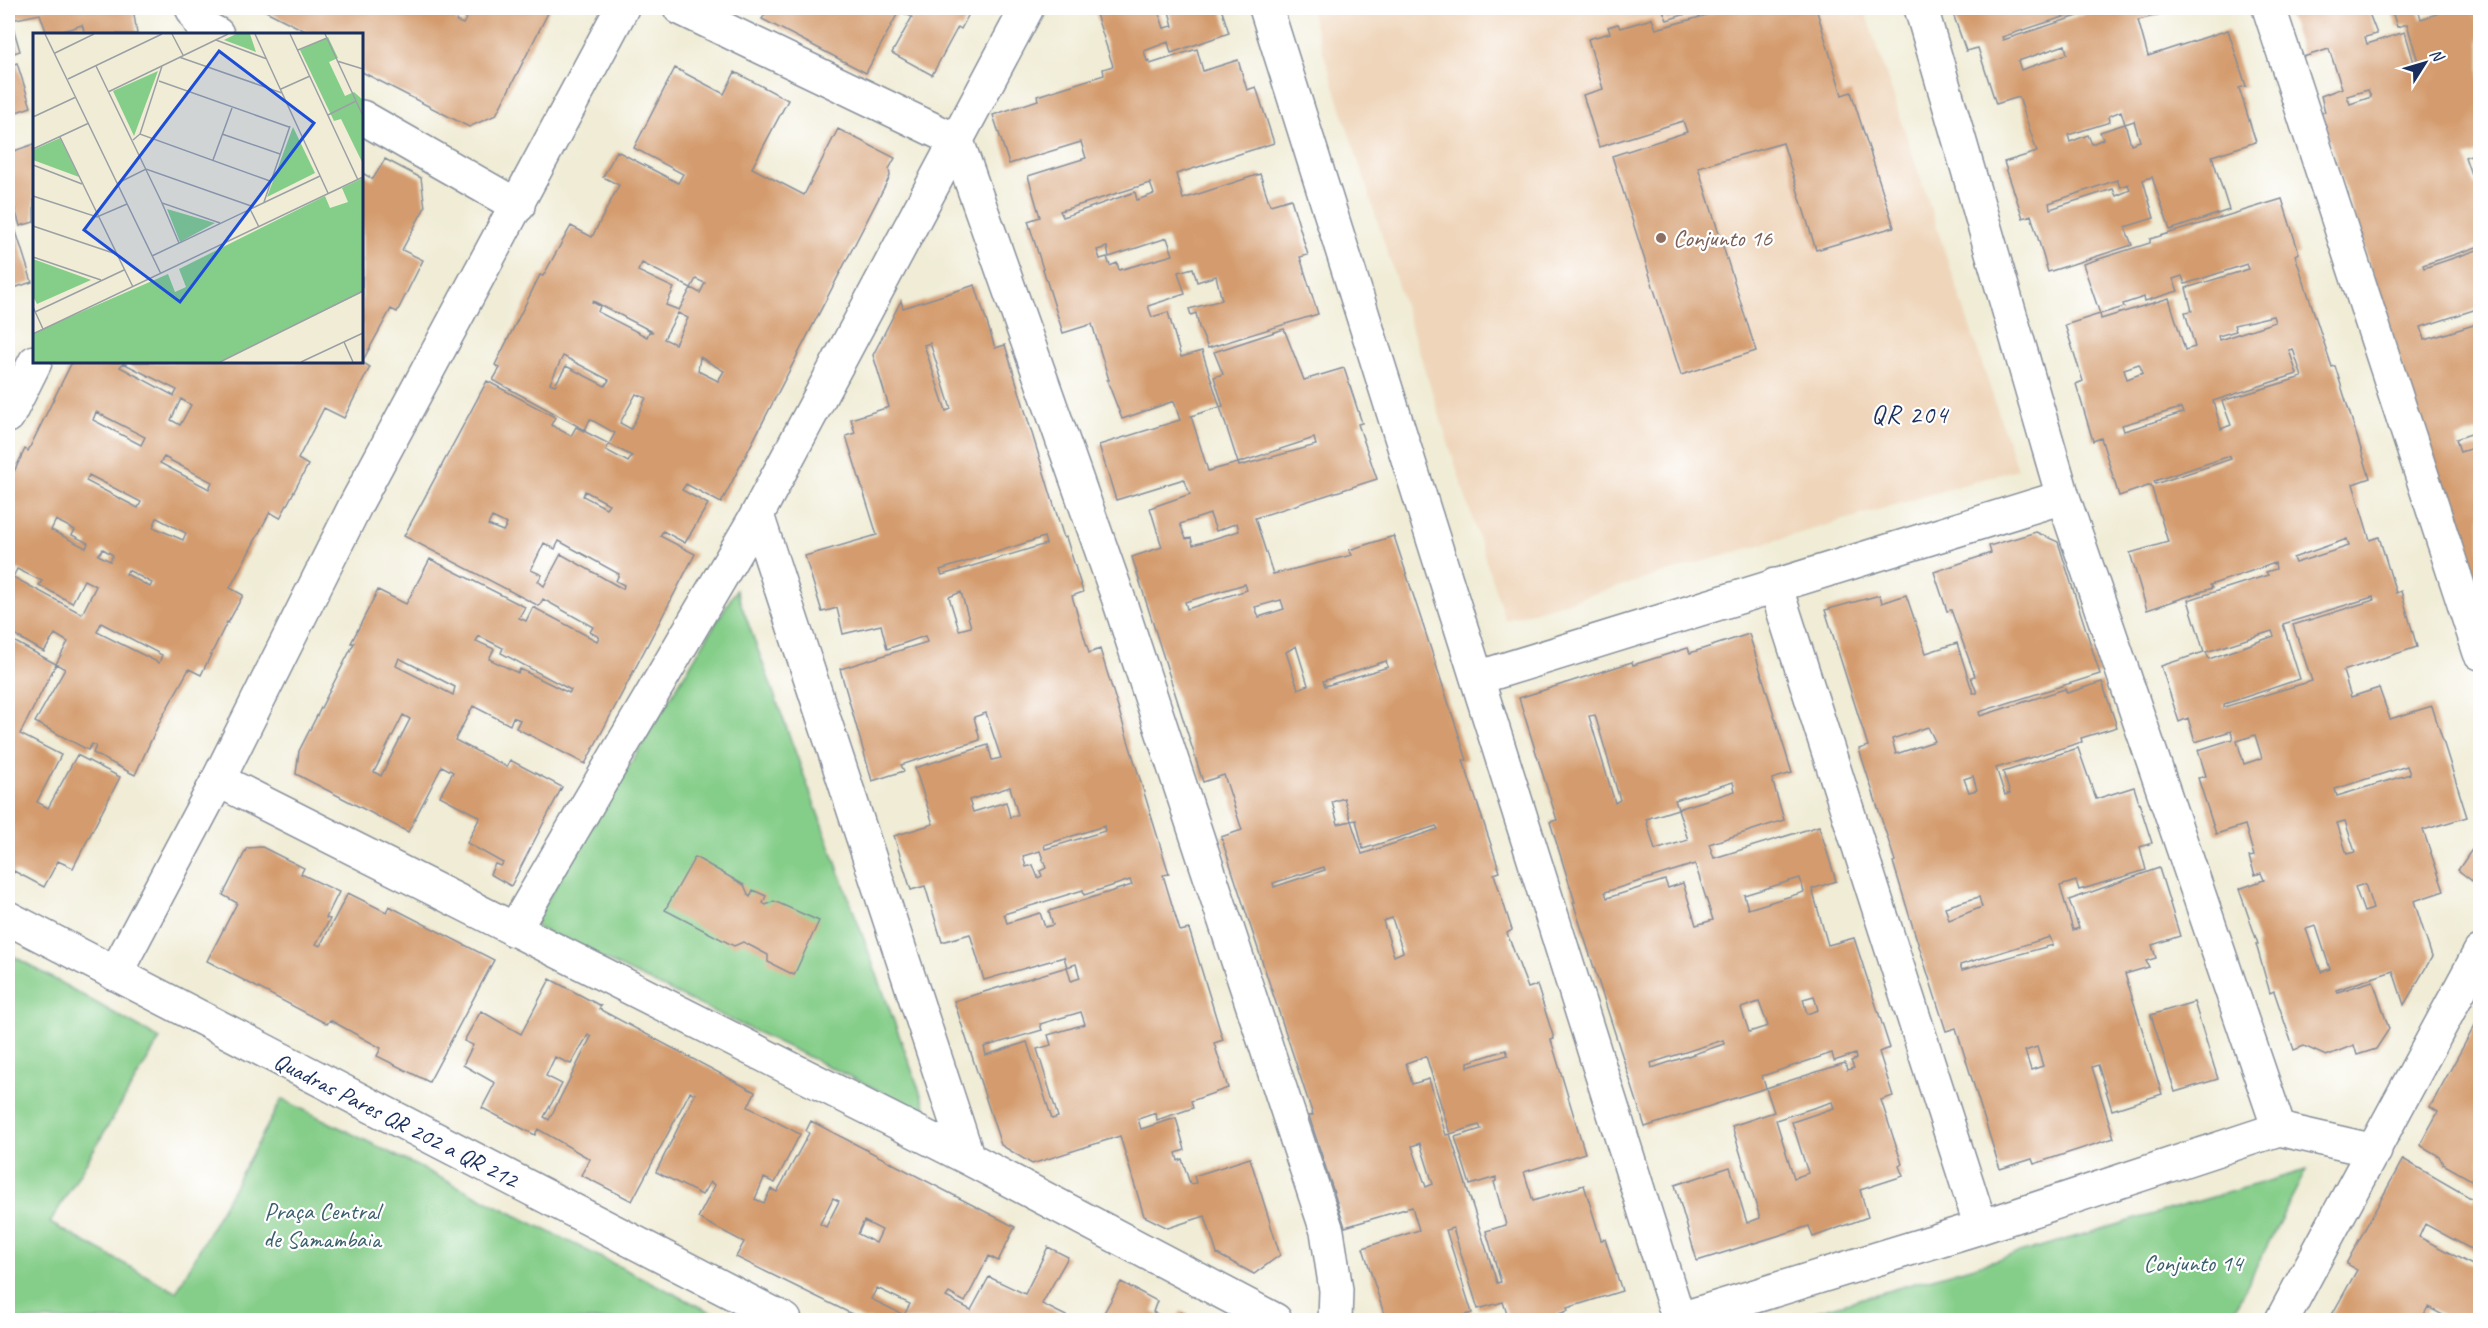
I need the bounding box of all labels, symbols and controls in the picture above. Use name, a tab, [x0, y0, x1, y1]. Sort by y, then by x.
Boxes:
inset map	[33, 33, 363, 363]
north arrow	[2395, 33, 2455, 93]
text: N	[2425, 45, 2449, 67]
place label: Conjunto 16	[1673, 223, 1773, 253]
marker: Conjunto 16	[1654, 231, 1668, 245]
district label: QR 204	[1871, 398, 1950, 431]
street label: Quadras Pares QR 202 a QR 212	[269, 1045, 525, 1196]
park label: Praça Central de Samambaia	[263, 1196, 384, 1254]
park label: Conjunto 14	[2144, 1248, 2245, 1278]

